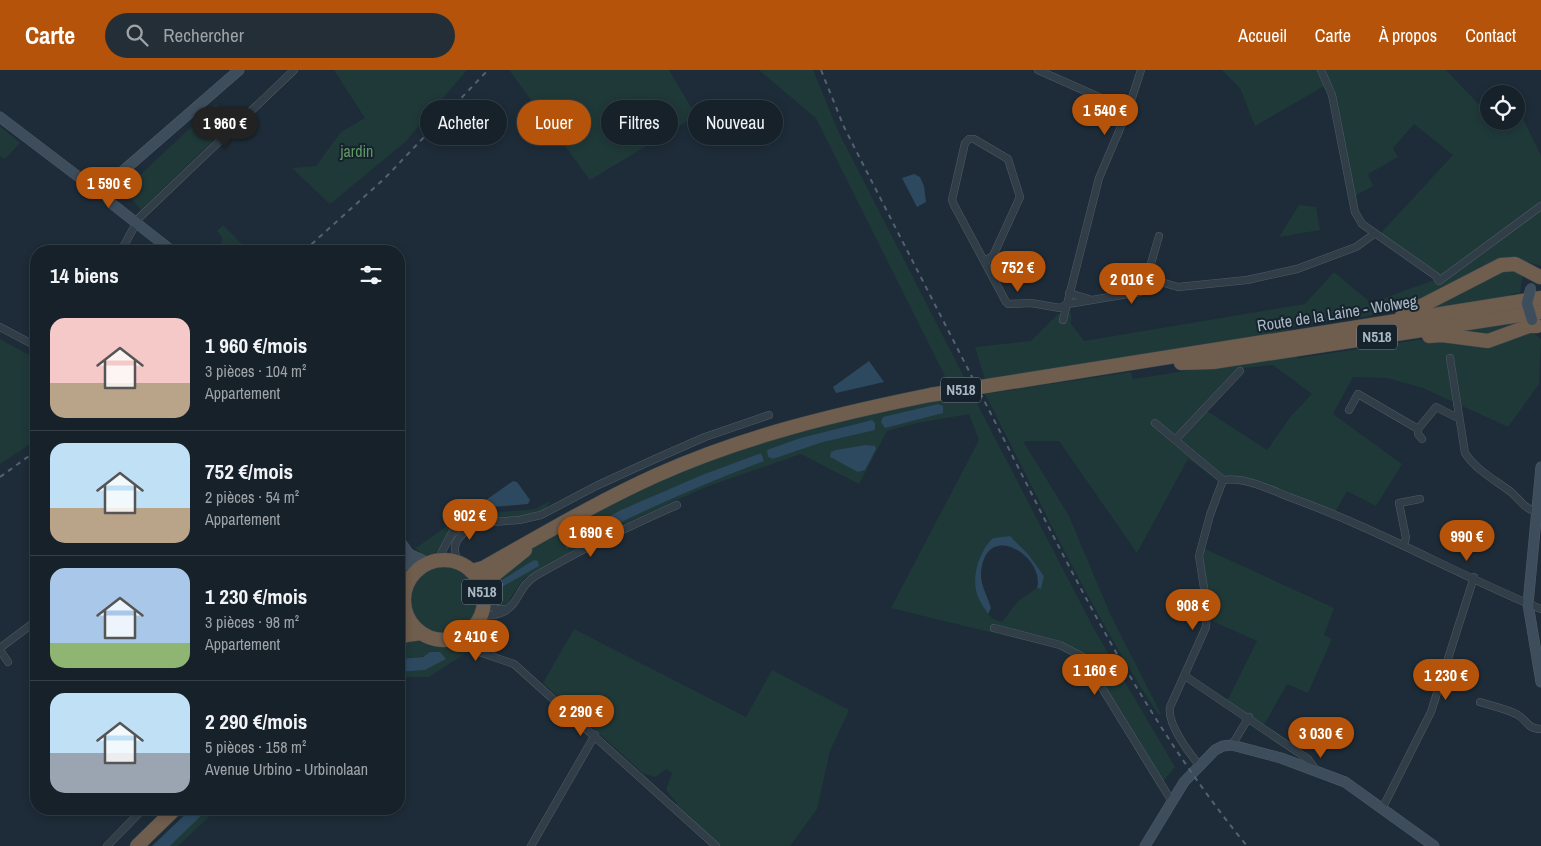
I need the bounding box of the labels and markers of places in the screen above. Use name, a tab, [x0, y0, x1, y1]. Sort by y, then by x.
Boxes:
pin: 1 540 €	[1059, 93, 1151, 136]
pin: 1 960 €	[179, 106, 271, 149]
pin: 1 590 €	[63, 166, 155, 209]
pin: 752 €	[983, 250, 1053, 293]
pin: 2 010 €	[1086, 262, 1178, 305]
pin: 902 €	[435, 498, 505, 541]
pin: 1 690 €	[545, 516, 637, 558]
pin: 990 €	[1432, 520, 1502, 562]
pin: 908 €	[1158, 588, 1228, 631]
pin: 2 410 €	[430, 620, 522, 662]
pin: 1 160 €	[1049, 654, 1141, 696]
pin: 1 230 €	[1400, 658, 1492, 701]
pin: 2 290 €	[535, 694, 627, 737]
pin: 3 030 €	[1275, 716, 1367, 759]

